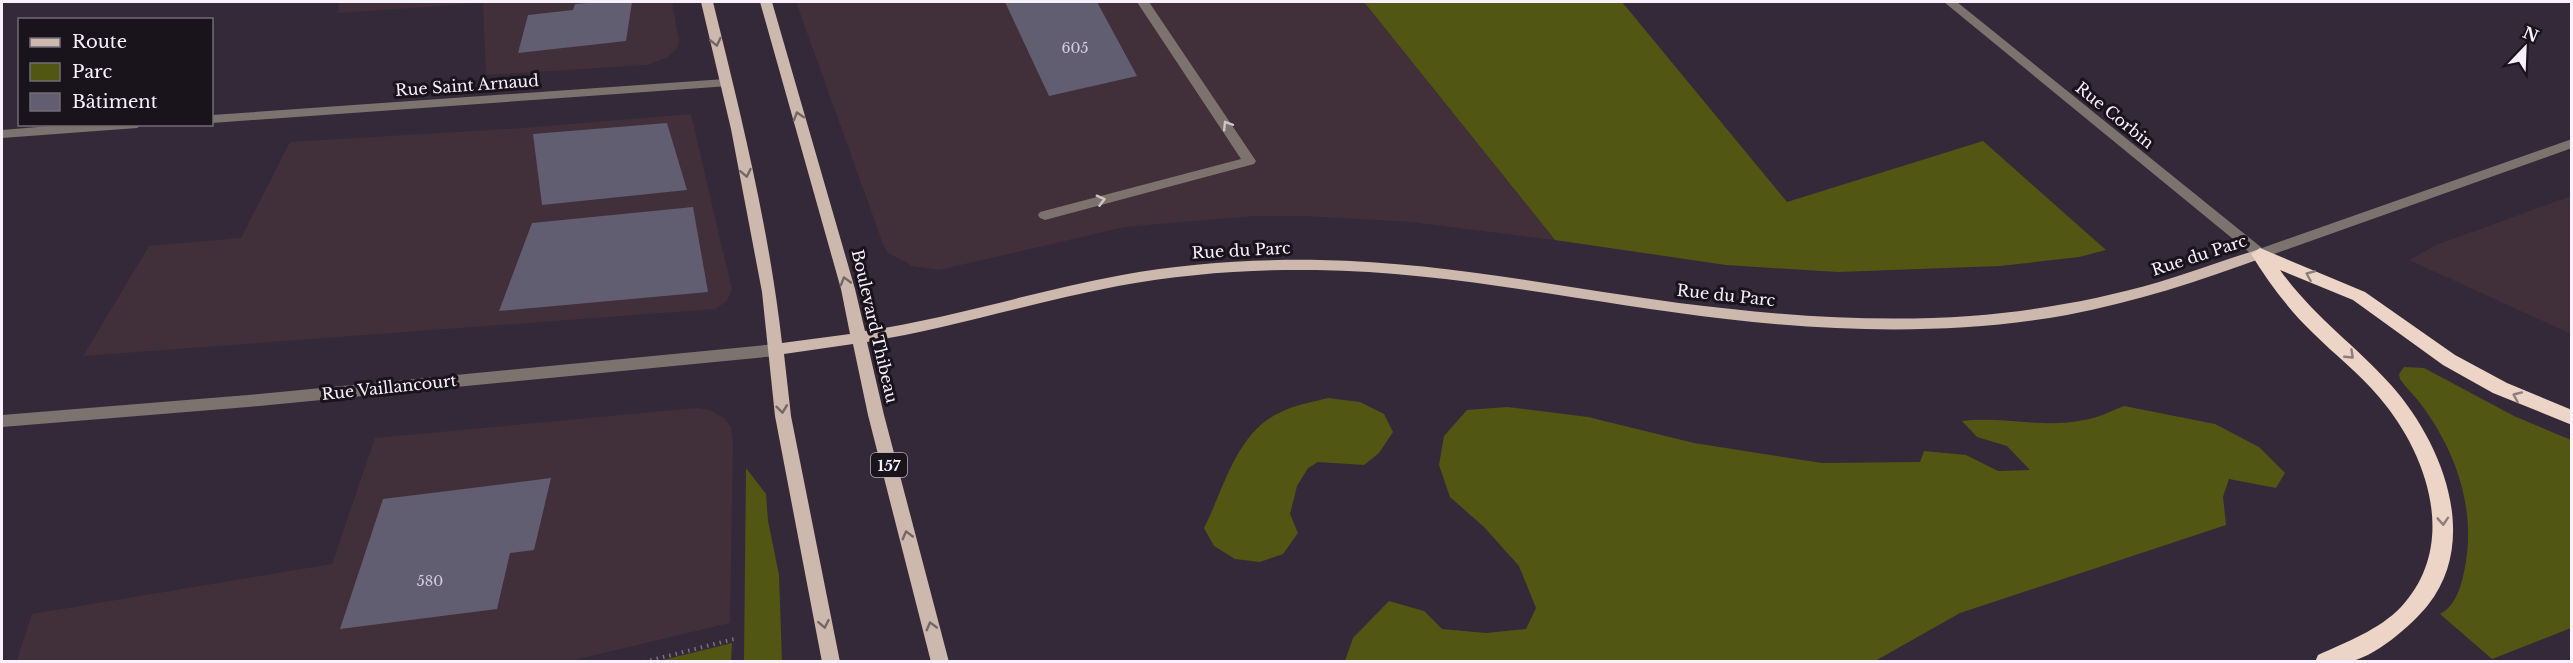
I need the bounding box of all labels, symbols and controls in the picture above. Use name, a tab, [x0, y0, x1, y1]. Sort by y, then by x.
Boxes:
legend	[18, 18, 213, 126]
north arrow	[2495, 18, 2555, 78]
text: N	[2520, 22, 2542, 46]
text: Route	[72, 31, 127, 53]
one-way arrow	[708, 37, 721, 47]
house number: 605	[1062, 39, 1089, 57]
text: Parc	[72, 61, 113, 83]
street label: Rue Saint Arnaud	[394, 70, 540, 100]
street label: Rue Corbin	[2072, 77, 2158, 153]
text: Bâtiment	[72, 91, 158, 113]
one-way arrow	[793, 111, 805, 122]
one-way arrow	[1223, 121, 1235, 131]
one-way arrow	[739, 168, 752, 178]
one-way arrow	[1096, 195, 1106, 208]
street label: Rue du Parc	[2149, 230, 2250, 280]
street label: Rue du Parc	[1191, 237, 1291, 263]
street label: Boulevard Thibeau	[848, 247, 902, 405]
one-way arrow	[2305, 270, 2316, 282]
one-way arrow	[840, 276, 853, 286]
street label: Rue du Parc	[1676, 280, 1777, 310]
one-way arrow	[2344, 348, 2354, 359]
street label: Rue Vaillancourt	[321, 370, 457, 404]
one-way arrow	[2513, 391, 2524, 403]
one-way arrow	[775, 404, 788, 413]
road number: 157	[871, 453, 907, 477]
one-way arrow	[2436, 517, 2449, 526]
one-way arrow	[902, 530, 914, 541]
house number: 580	[417, 572, 443, 590]
one-way arrow	[816, 619, 829, 629]
one-way arrow	[926, 622, 938, 632]

